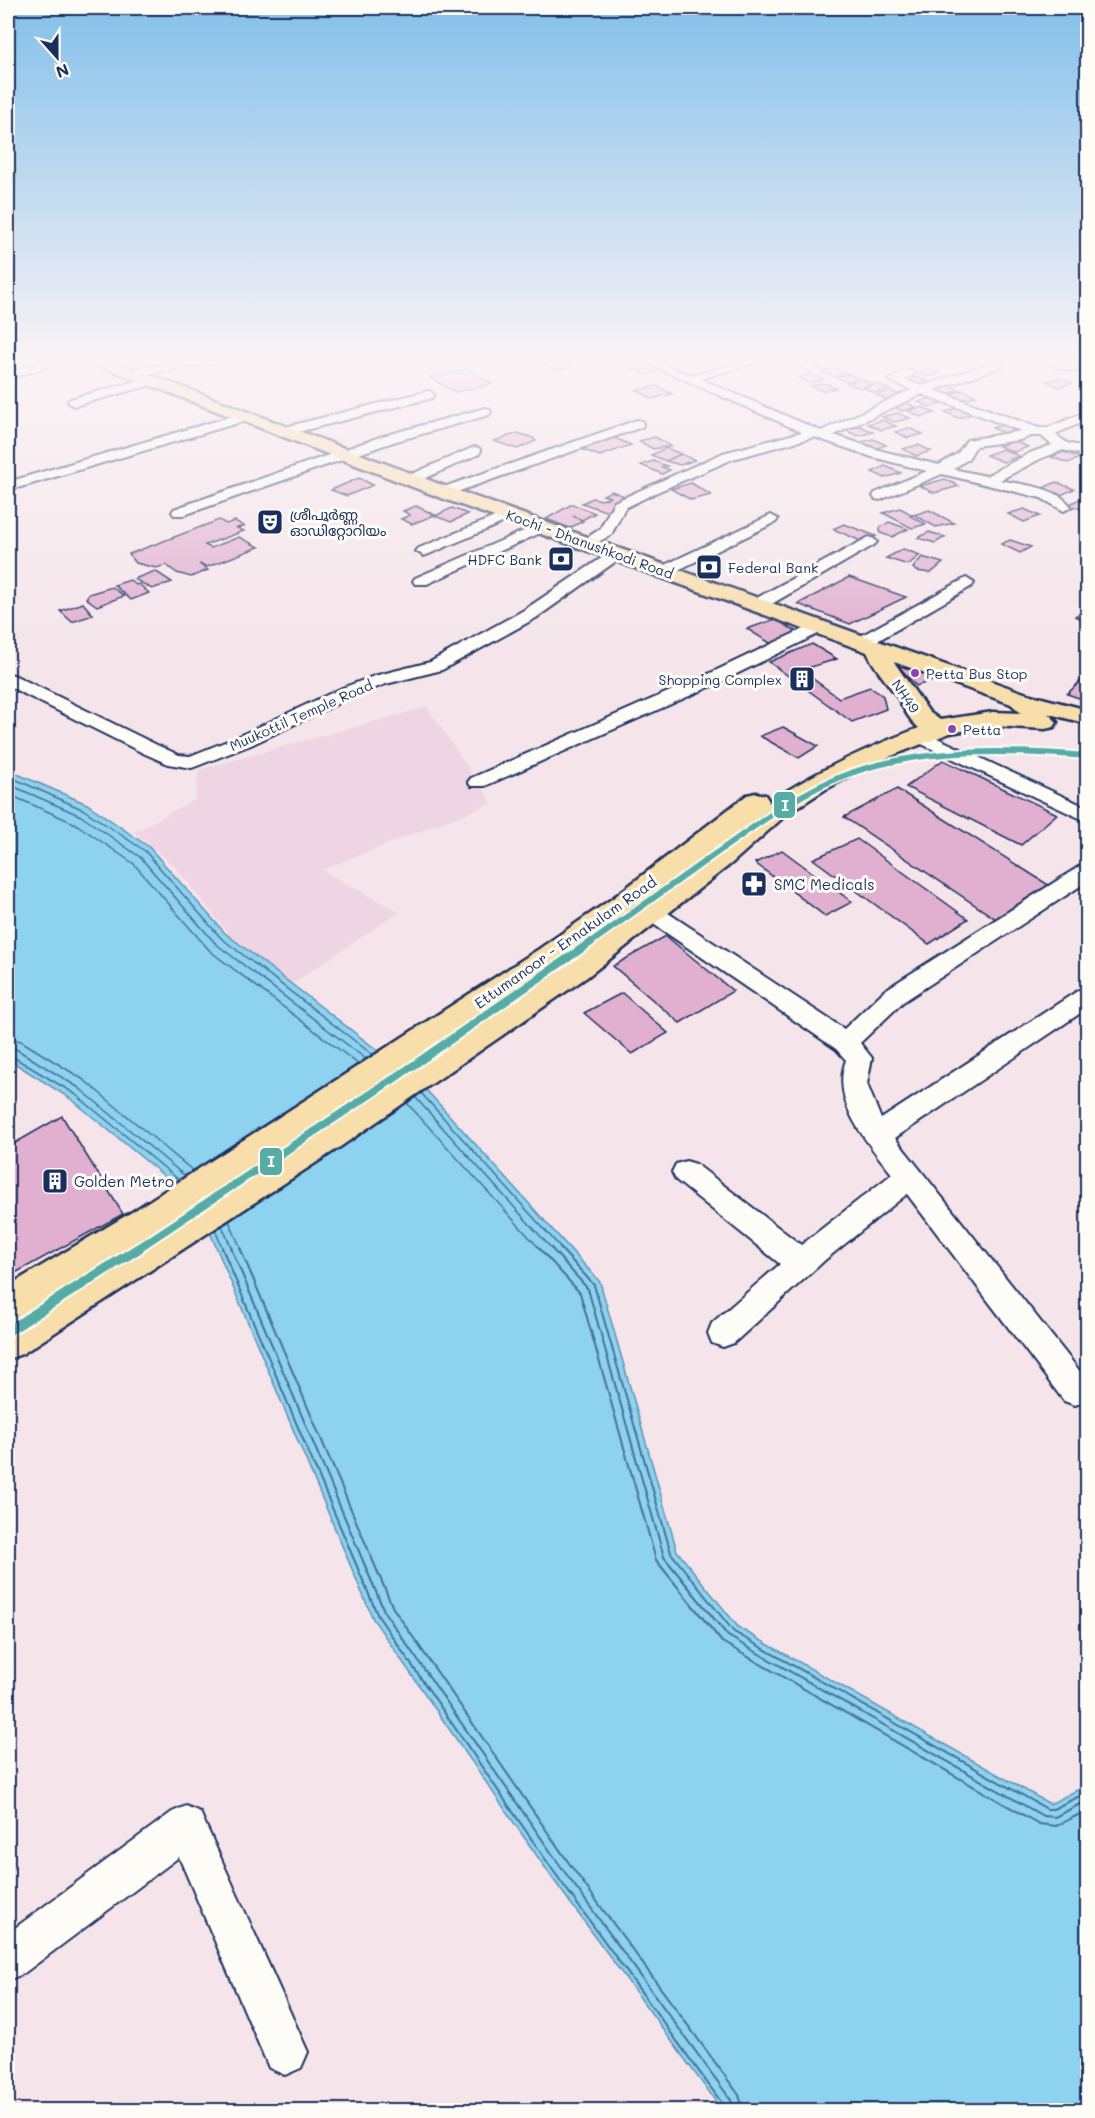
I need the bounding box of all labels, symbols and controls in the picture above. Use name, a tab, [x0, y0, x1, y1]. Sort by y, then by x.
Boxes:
north arrow	[27, 27, 87, 87]
text: N	[53, 59, 72, 83]
place label: ശ്രീപൂർണ്ണ ഓഡിറ്റോറിയം	[290, 505, 386, 541]
street label: Kochi - Dhanushkodi Road	[504, 505, 676, 583]
theatre icon: ശ്രീപൂർണ്ണ ഓഡിറ്റോറിയം	[255, 507, 285, 537]
bank icon: HDFC Bank	[546, 544, 576, 574]
place label: HDFC Bank	[467, 550, 542, 569]
bank icon: Federal Bank	[694, 552, 724, 582]
place label: Federal Bank	[728, 558, 818, 577]
building icon: Shopping Complex	[787, 664, 817, 694]
place label: Petta Bus Stop	[926, 664, 1027, 683]
marker: Petta Bus Stop	[909, 667, 921, 679]
place label: Shopping Complex	[659, 670, 782, 689]
street label: Muukottil Temple Road	[227, 675, 376, 755]
street label: NH49	[888, 675, 924, 717]
place label: Petta	[963, 720, 1001, 739]
marker: Petta	[946, 723, 958, 735]
line badge: I	[773, 791, 796, 819]
text: I	[781, 794, 789, 815]
pharmacy icon: SMC Medicals	[739, 869, 769, 899]
street label: Ettumanoor - Ernakulam Road	[470, 871, 660, 1013]
place label: SMC Medicals	[774, 874, 874, 894]
line badge: I	[259, 1147, 283, 1176]
text: I	[267, 1150, 275, 1171]
building icon: Golden Metro	[40, 1166, 70, 1196]
place label: Golden Metro	[74, 1171, 174, 1191]

